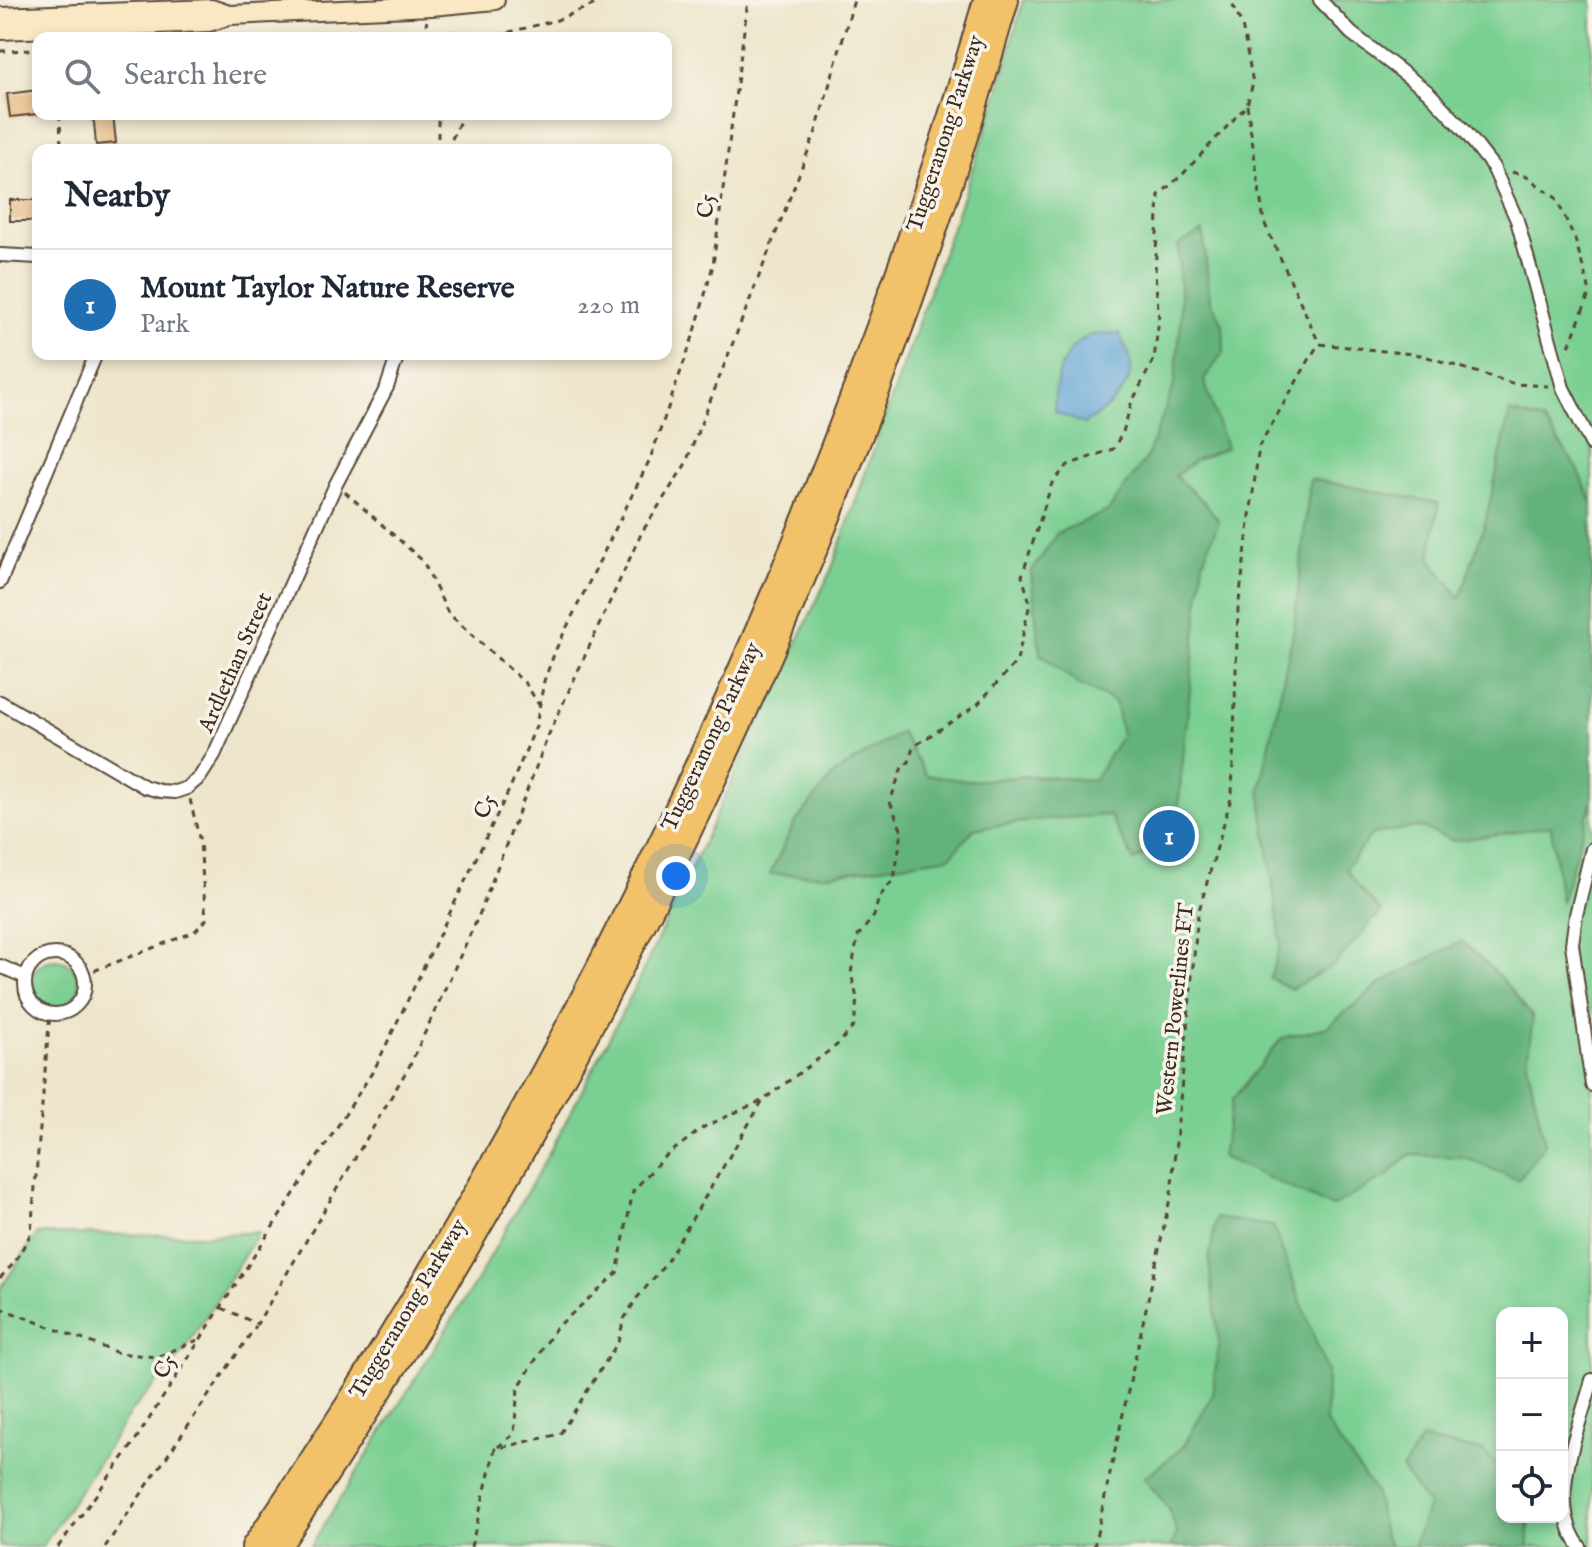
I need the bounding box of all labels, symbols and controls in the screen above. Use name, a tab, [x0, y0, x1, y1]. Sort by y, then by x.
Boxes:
search box	[32, 32, 672, 120]
street label: Tuggeranong Parkway	[901, 32, 991, 236]
icon: search	[60, 54, 104, 98]
text: Search here	[124, 57, 267, 95]
text: Nearby	[64, 175, 170, 218]
street label: C5	[692, 193, 722, 220]
text: Mount Taylor Nature Reserve	[140, 270, 515, 308]
text: 1	[85, 289, 95, 322]
text: 220 m	[577, 289, 640, 322]
text: Park	[140, 308, 189, 341]
street label: Ardlethan Street	[192, 588, 279, 738]
street label: Tuggeranong Parkway	[656, 638, 768, 836]
street label: C5	[468, 790, 504, 824]
pin: 1	[1143, 806, 1195, 866]
your location	[656, 856, 696, 896]
street label: Western Powerlines FT	[1151, 902, 1201, 1117]
street label: Tuggeranong Parkway	[344, 1214, 474, 1404]
map controls	[1496, 1307, 1568, 1523]
button: +	[1496, 1307, 1568, 1379]
street label: C5	[147, 1350, 184, 1385]
button: −	[1496, 1379, 1568, 1451]
button: locate	[1496, 1451, 1568, 1523]

